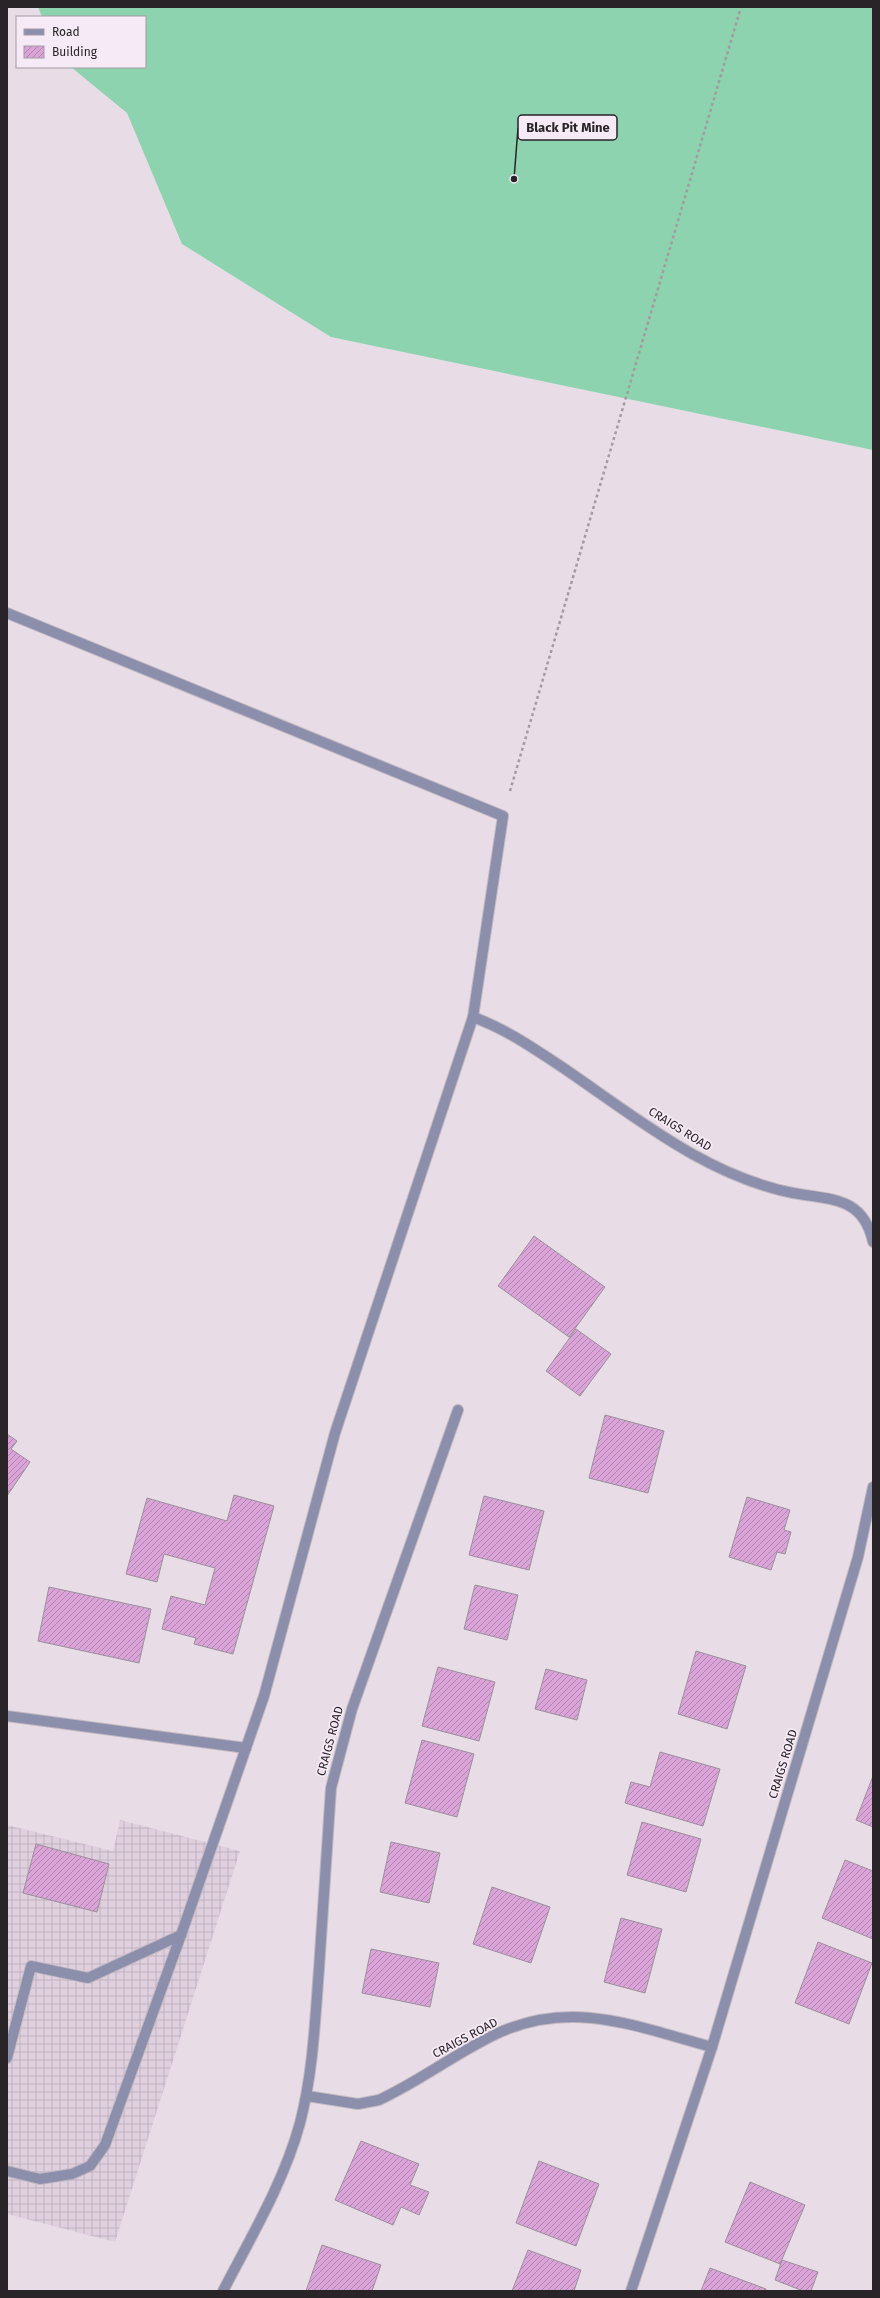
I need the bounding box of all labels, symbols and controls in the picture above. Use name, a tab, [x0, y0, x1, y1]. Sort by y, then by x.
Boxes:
legend	[16, 16, 146, 68]
text: Road	[52, 25, 80, 39]
text: Building	[52, 45, 98, 59]
callout: Black Pit Mine	[518, 115, 617, 140]
text: Black Pit Mine	[526, 120, 610, 135]
street label: CRAIGS ROAD	[646, 1104, 714, 1154]
street label: CRAIGS ROAD	[314, 1704, 346, 1777]
street label: CRAIGS ROAD	[766, 1727, 800, 1800]
street label: CRAIGS ROAD	[430, 2015, 500, 2061]

